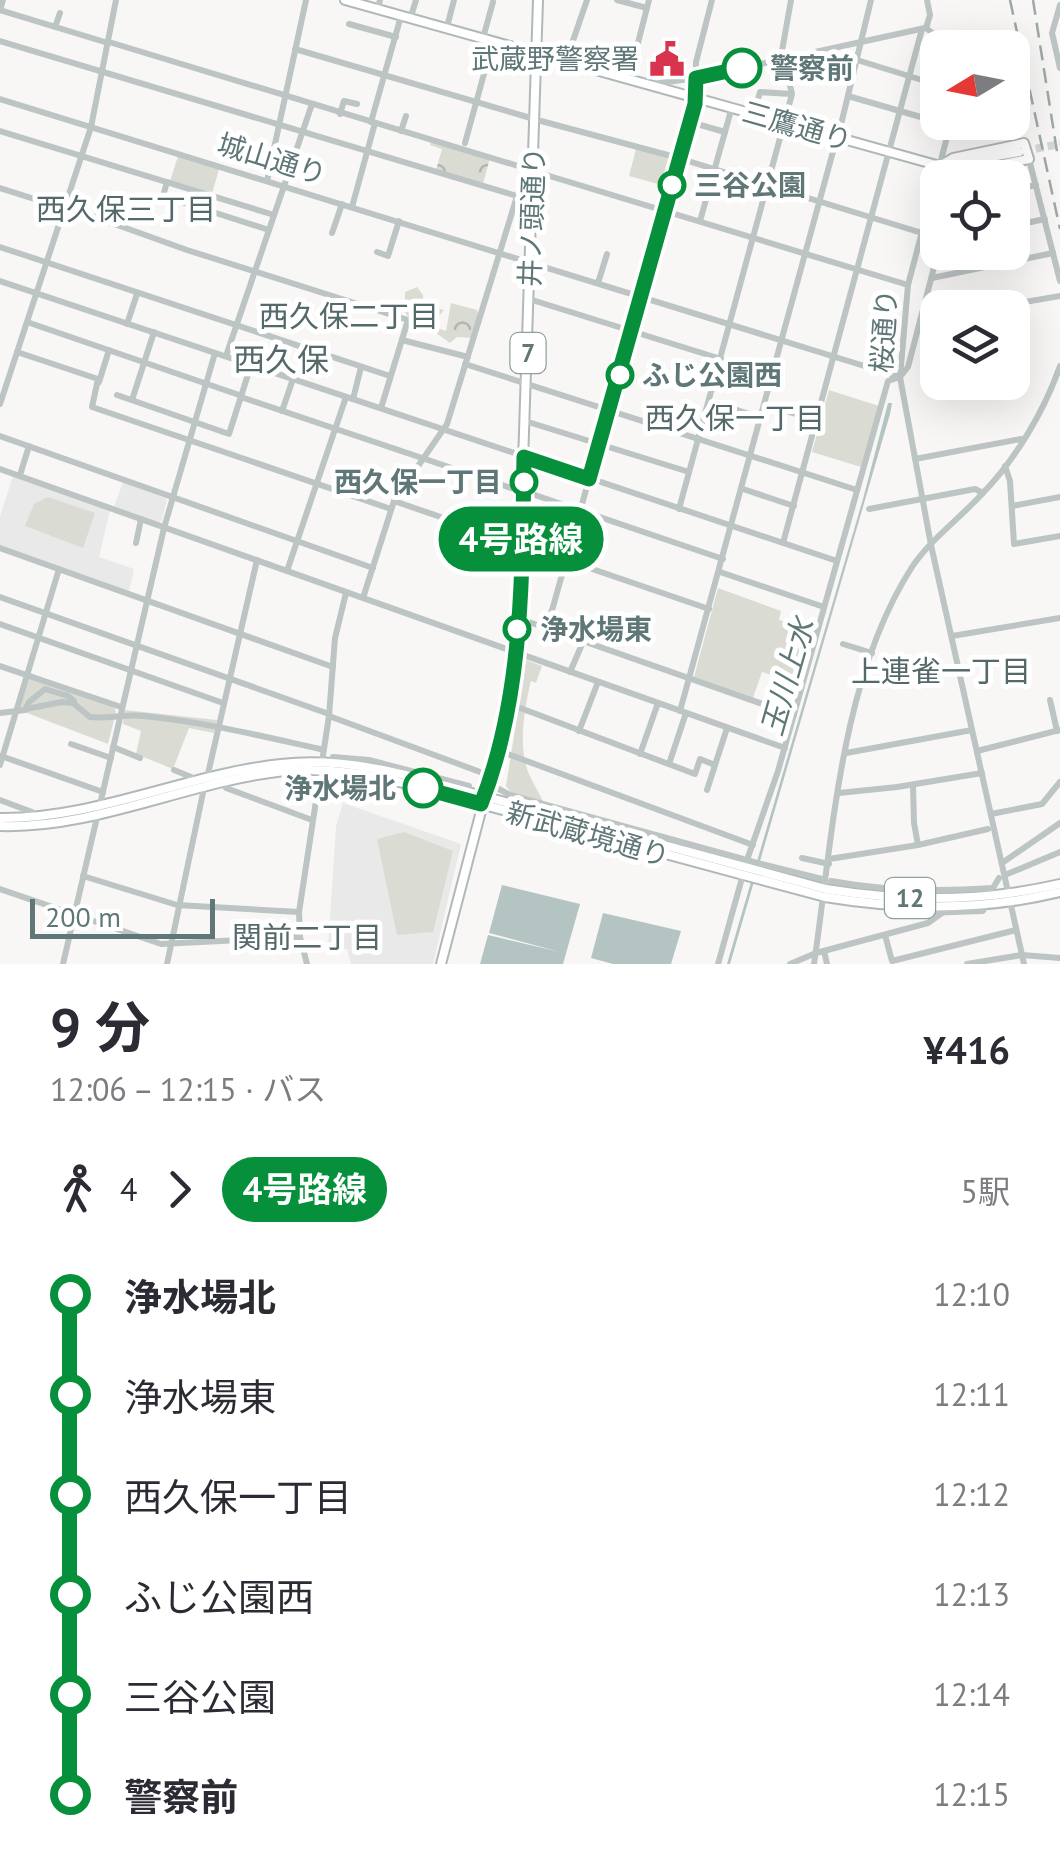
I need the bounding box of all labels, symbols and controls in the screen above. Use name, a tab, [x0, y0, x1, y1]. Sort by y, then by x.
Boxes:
north arrow	[920, 30, 1030, 140]
map controls	[920, 30, 1030, 400]
place label: 武蔵野警察署	[471, 40, 639, 77]
public building icon: 武蔵野警察署	[648, 40, 686, 78]
marker: 警察前	[723, 49, 761, 87]
place label: 警察前	[770, 49, 854, 86]
street label: 三鷹通り	[738, 92, 856, 159]
street label: 城山通り	[213, 124, 331, 193]
street label: 井ノ頭通り	[511, 146, 552, 288]
button: locate	[920, 160, 1030, 270]
place label: 三谷公園	[694, 166, 806, 203]
marker: 三谷公園	[659, 172, 685, 198]
district label: 西久保三丁目	[36, 189, 216, 228]
street label: 桜通り	[862, 288, 905, 374]
button: layers	[920, 290, 1030, 400]
district label: 西久保二丁目	[259, 296, 439, 335]
road number: 7	[510, 333, 546, 373]
district label: 西久保	[233, 338, 329, 380]
place label: ふじ公園西	[642, 356, 782, 393]
marker: ふじ公園西	[607, 362, 633, 388]
district label: 西久保一丁目	[645, 398, 825, 437]
place label: 西久保一丁目	[334, 463, 502, 500]
marker: 西久保一丁目	[511, 469, 537, 495]
line badge: 4号路線	[451, 506, 591, 572]
text: 4号路線	[459, 516, 583, 562]
place label: 浄水場東	[540, 610, 652, 647]
water label: 玉川上水	[751, 611, 823, 740]
marker: 浄水場東	[504, 616, 530, 642]
district label: 上連雀一丁目	[851, 651, 1031, 690]
place label: 浄水場北	[284, 769, 396, 806]
marker: 浄水場北	[404, 769, 442, 807]
street label: 新武蔵境通り	[502, 793, 674, 874]
road number: 12	[885, 878, 935, 918]
scale bar	[30, 894, 215, 938]
text: 200 m	[45, 898, 121, 935]
district label: 関前二丁目	[232, 917, 382, 956]
text: 9 分	[50, 991, 150, 1062]
text: ¥416	[924, 1025, 1010, 1074]
text: 12:06 – 12:15 · バス	[50, 1068, 326, 1110]
icon: walk	[50, 1162, 105, 1217]
icon: forward	[152, 1162, 207, 1217]
text: 4号路線	[242, 1166, 367, 1212]
text: 4	[120, 1168, 137, 1210]
text: 5駅	[961, 1170, 1010, 1212]
text: 浄水場北	[124, 1272, 276, 1321]
text: 12:10	[933, 1273, 1010, 1315]
text: 浄水場東	[124, 1372, 276, 1421]
text: 12:11	[933, 1373, 1010, 1415]
text: 西久保一丁目	[124, 1472, 352, 1521]
text: 12:12	[933, 1473, 1010, 1515]
text: ふじ公園西	[124, 1572, 314, 1621]
text: 12:13	[933, 1573, 1010, 1615]
text: 三谷公園	[124, 1672, 276, 1721]
text: 12:14	[933, 1673, 1010, 1715]
text: 警察前	[124, 1772, 238, 1821]
text: 12:15	[933, 1773, 1010, 1815]

